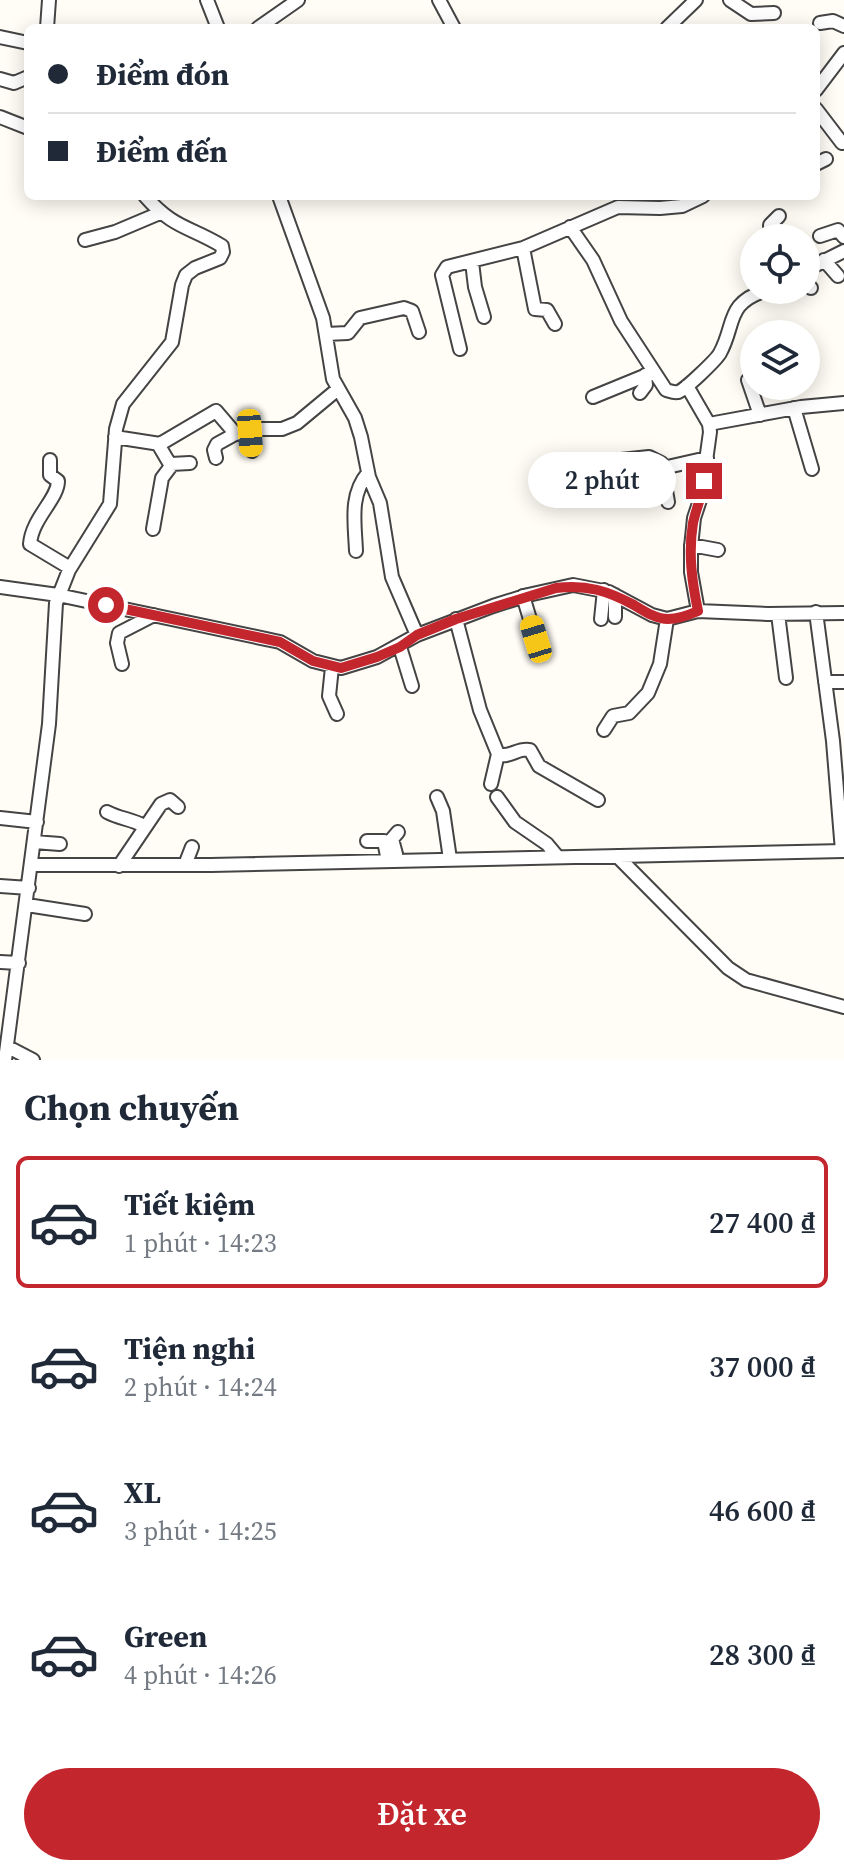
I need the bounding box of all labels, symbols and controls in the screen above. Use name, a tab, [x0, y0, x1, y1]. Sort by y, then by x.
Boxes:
text: Điểm đón	[96, 54, 229, 95]
text: Điểm đến	[96, 131, 228, 172]
map controls	[740, 224, 820, 400]
button: locate	[740, 224, 820, 304]
button: layers	[740, 320, 820, 400]
car	[236, 408, 264, 458]
callout: 2 phút	[528, 453, 676, 509]
text: 2 phút	[565, 462, 639, 498]
route end	[686, 463, 722, 499]
route start	[88, 587, 124, 623]
car	[518, 613, 554, 665]
text: Chọn chuyến	[24, 1083, 239, 1132]
text: Tiết kiệm	[124, 1184, 255, 1225]
icon: car	[28, 1186, 100, 1258]
text: 27 400 ₫	[709, 1202, 816, 1243]
text: 1 phút · 14:23	[124, 1225, 277, 1261]
text: Tiện nghi	[124, 1328, 255, 1369]
icon: car	[28, 1330, 100, 1402]
text: 37 000 ₫	[709, 1346, 816, 1387]
text: 2 phút · 14:24	[124, 1369, 277, 1405]
text: XL	[124, 1472, 161, 1513]
icon: car	[28, 1474, 100, 1546]
text: 46 600 ₫	[709, 1490, 816, 1531]
text: 3 phút · 14:25	[124, 1513, 277, 1549]
text: Green	[124, 1616, 207, 1657]
icon: car	[28, 1618, 100, 1690]
text: 28 300 ₫	[709, 1634, 816, 1675]
text: 4 phút · 14:26	[124, 1657, 277, 1693]
button: Đặt xe	[24, 1768, 820, 1860]

